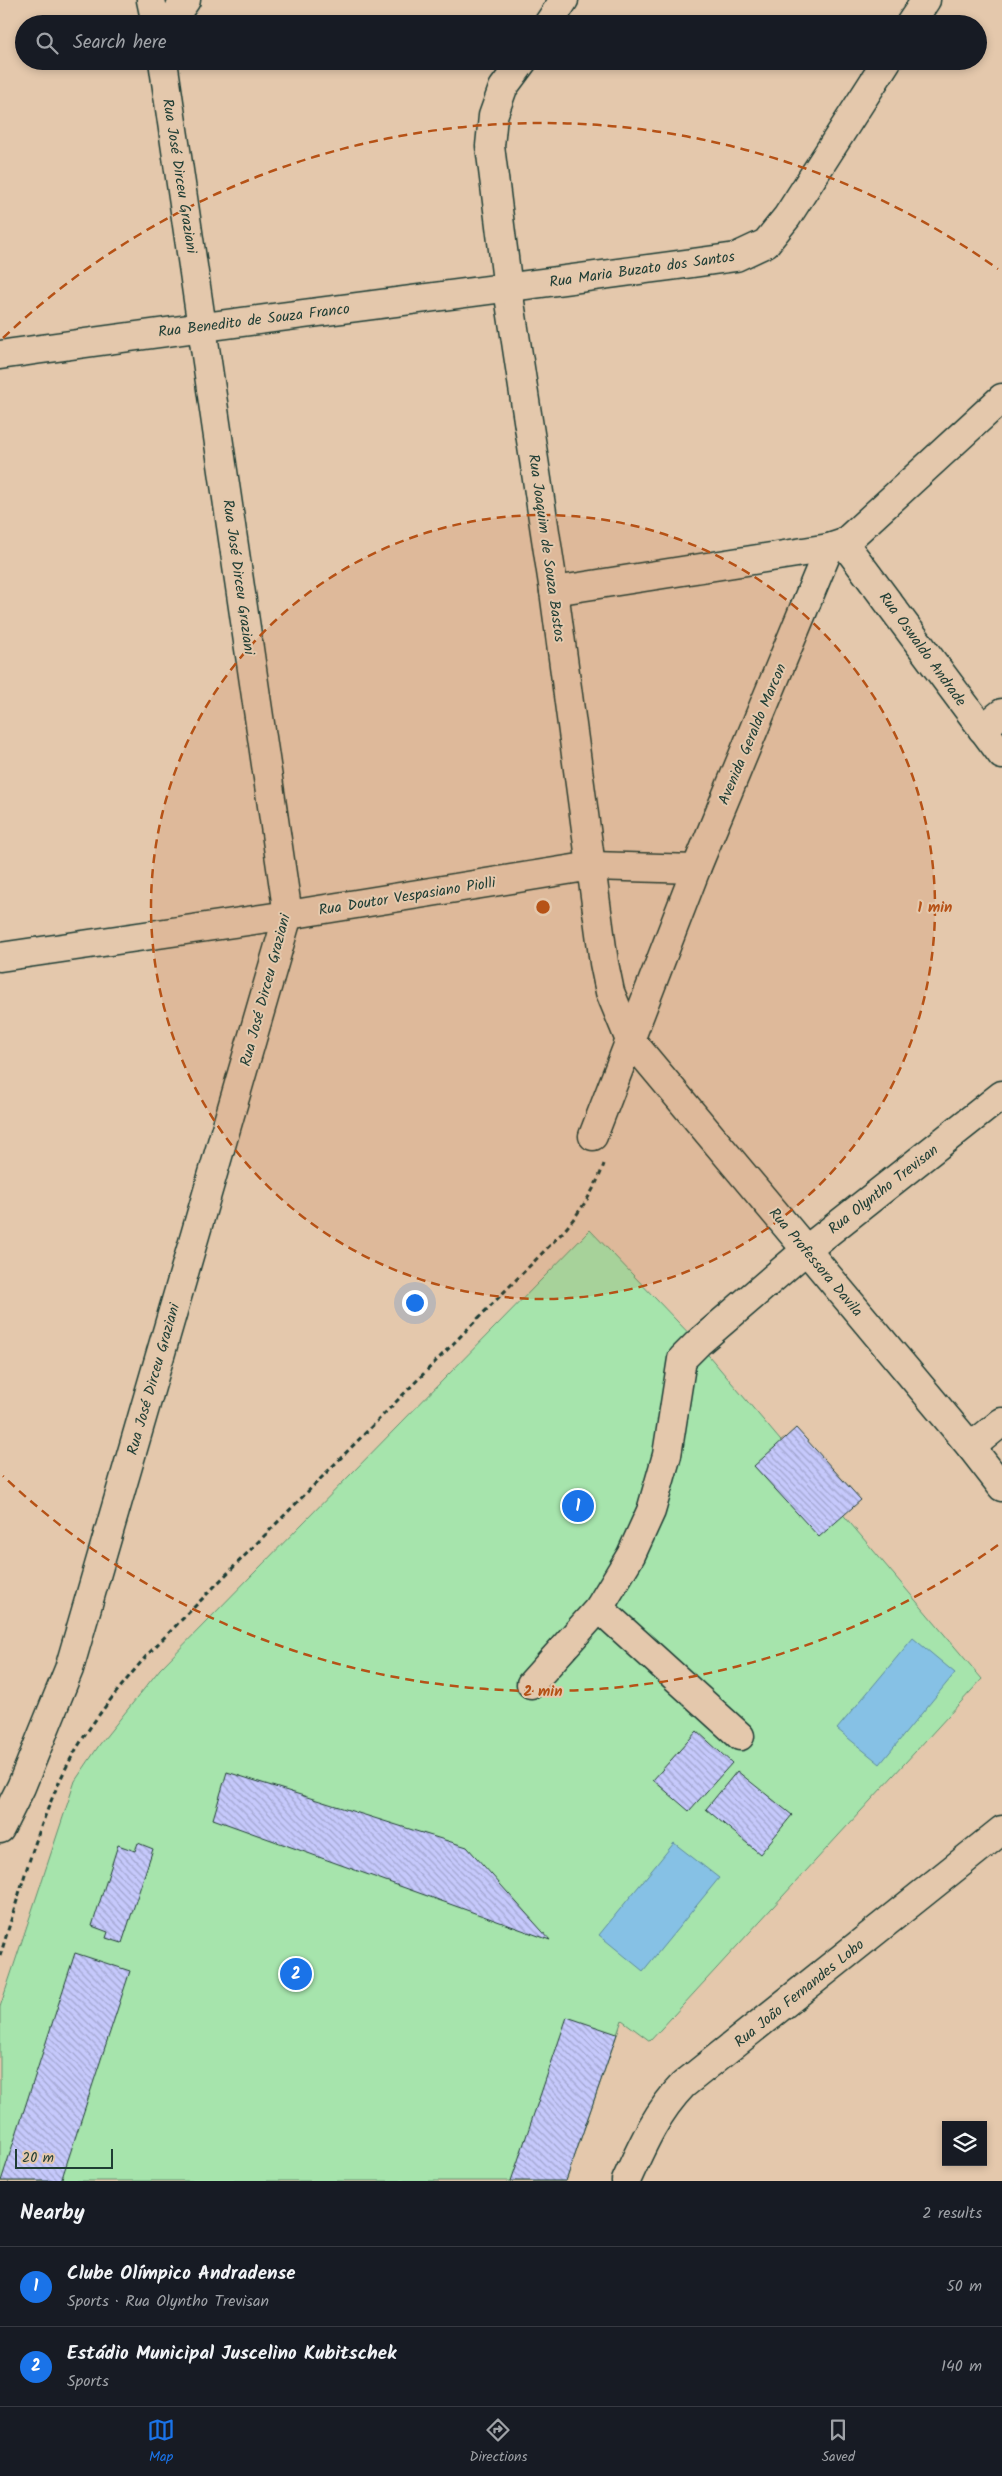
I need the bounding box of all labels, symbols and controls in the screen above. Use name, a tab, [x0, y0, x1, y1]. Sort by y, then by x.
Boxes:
search box	[15, 15, 987, 70]
text: Search here	[73, 28, 167, 58]
icon: search	[33, 29, 61, 57]
street label: Rua José Dirceu Graziani	[155, 97, 203, 257]
street label: Rua Maria Buzato dos Santos	[548, 245, 737, 295]
street label: Rua Benedito de Souza Franco	[157, 297, 352, 345]
street label: Rua Joaquim de Souza Bastos	[521, 453, 571, 644]
street label: Rua José Dirceu Graziani	[215, 498, 261, 658]
street label: Rua Oswaldo Andrade	[872, 587, 972, 712]
street label: Avenida Geraldo Marcon	[712, 660, 794, 809]
street label: Rua Doutor Vespasiano Piolli	[317, 871, 499, 923]
text: 1 min	[918, 896, 952, 920]
centre of rings	[534, 898, 552, 916]
street label: Rua José Dirceu Graziani	[234, 910, 298, 1069]
street label: Rua Olyntho Trevisan	[823, 1139, 944, 1241]
street label: Rua Professora Davila	[762, 1203, 868, 1323]
your location	[402, 1290, 428, 1316]
street label: Rua José Dirceu Graziani	[121, 1299, 187, 1458]
pin: 1	[562, 1487, 594, 1525]
text: 2 min	[523, 1680, 563, 1704]
street label: Rua João Fernandes Lobo	[729, 1933, 870, 2054]
pin: 2	[280, 1955, 312, 1993]
map controls	[942, 2121, 987, 2166]
button: layers	[942, 2121, 987, 2166]
scale bar	[15, 2146, 112, 2169]
text: 20 m	[22, 2147, 54, 2169]
text: Nearby	[20, 2197, 85, 2230]
text: 2 results	[922, 2201, 982, 2226]
text: Clube Olímpico Andradense	[67, 2259, 296, 2289]
text: 1	[34, 2274, 38, 2299]
text: 50 m	[946, 2274, 982, 2299]
text: Sports · Rua Olyntho Trevisan	[67, 2289, 269, 2314]
text: Estádio Municipal Juscelino Kubitschek	[67, 2339, 396, 2369]
text: 2	[31, 2354, 41, 2379]
text: 140 m	[941, 2354, 982, 2379]
text: Sports	[67, 2369, 109, 2394]
tab: Map	[147, 2416, 175, 2468]
tab: Directions	[469, 2416, 527, 2468]
tab: Saved	[822, 2416, 855, 2468]

